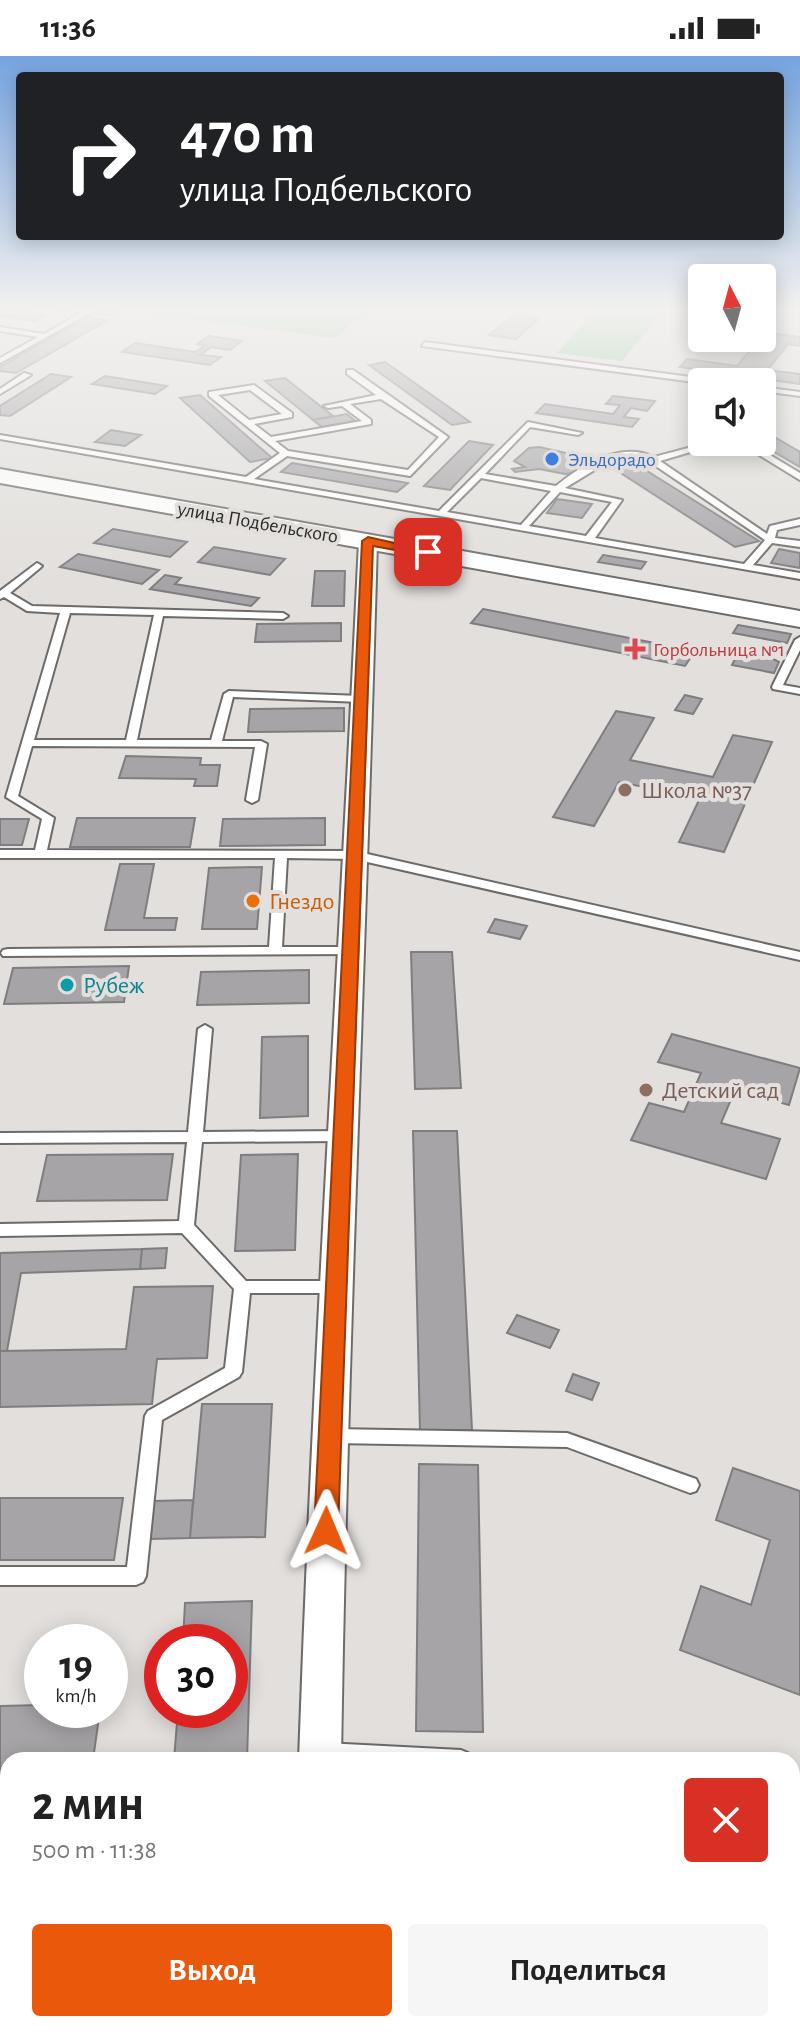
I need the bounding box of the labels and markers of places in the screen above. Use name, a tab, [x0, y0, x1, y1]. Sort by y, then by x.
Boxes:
marker: Эльдорадо	[543, 450, 561, 468]
place label: Эльдорадо	[568, 450, 656, 470]
pin	[394, 518, 462, 586]
marker: Горбольница №1	[624, 638, 646, 660]
place label: Горбольница №1	[653, 640, 785, 660]
place label: Школа №37	[641, 779, 752, 803]
marker: Школа №37	[616, 781, 634, 799]
place label: Гнездо	[269, 890, 334, 914]
marker: Гнездо	[244, 892, 262, 910]
place label: Рубеж	[83, 974, 145, 998]
marker: Рубеж	[58, 976, 76, 994]
place label: Детский сад	[662, 1079, 779, 1103]
marker: Детский сад	[637, 1081, 655, 1099]

